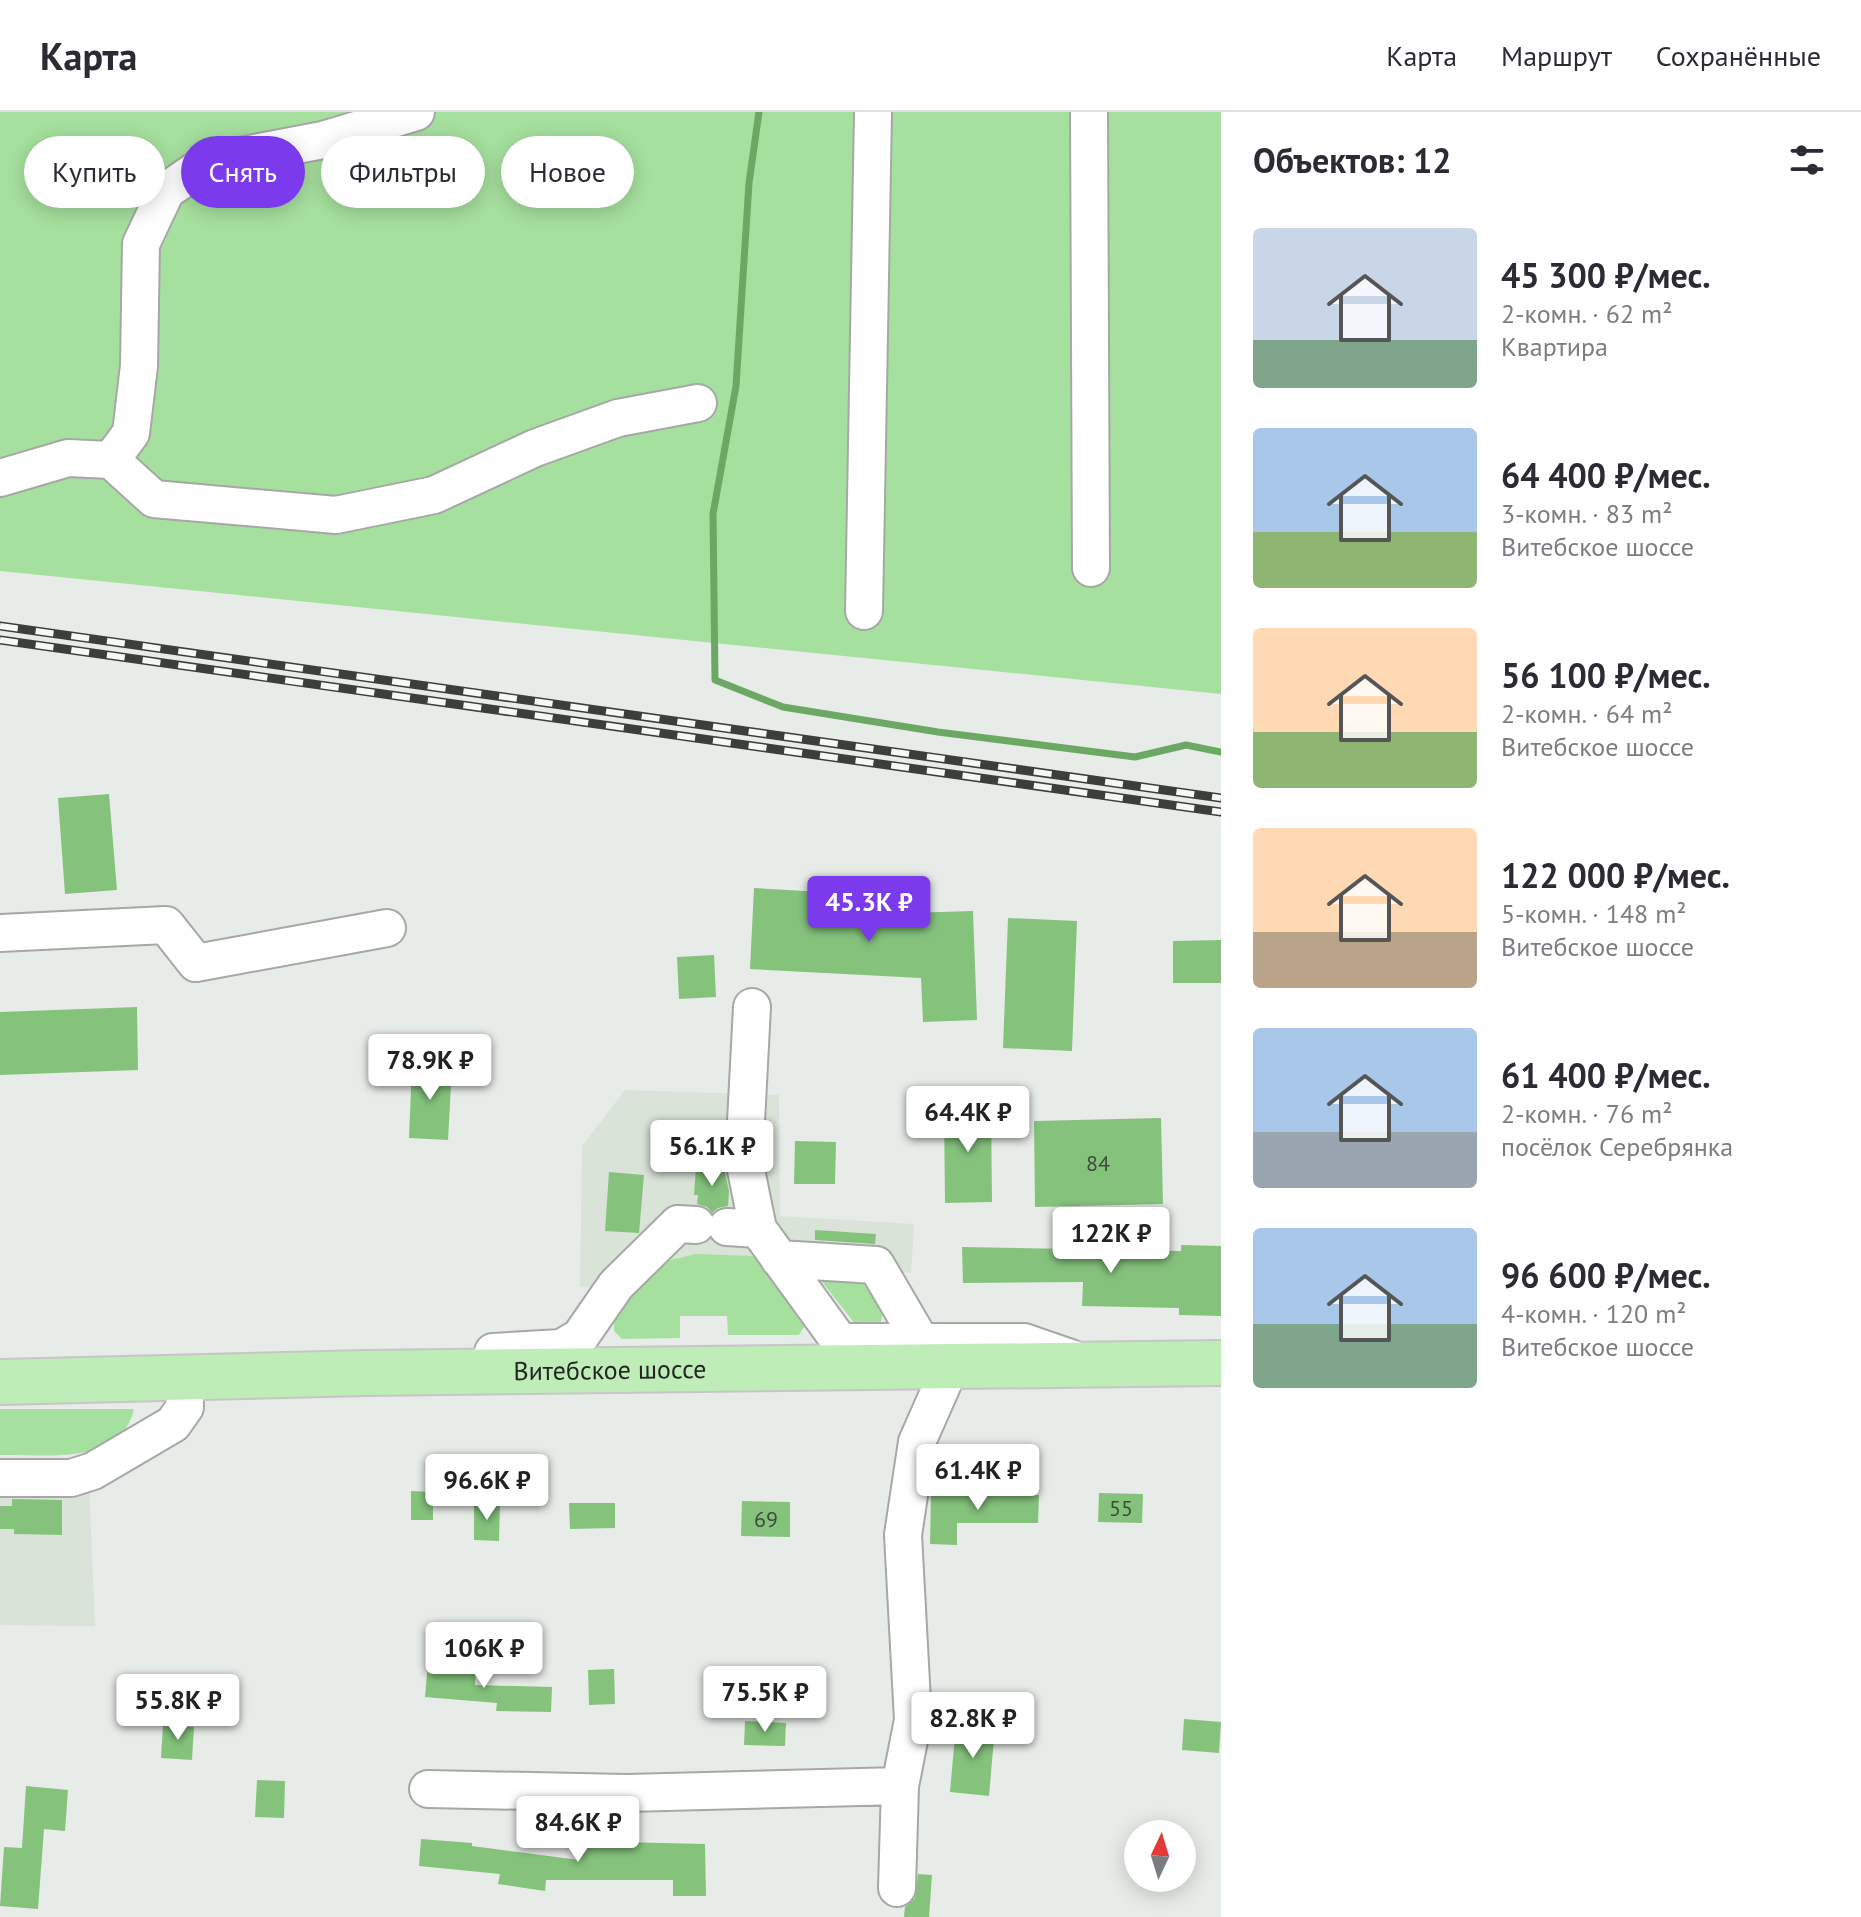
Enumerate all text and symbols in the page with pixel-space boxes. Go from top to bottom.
text: Карта [40,31,137,80]
text: Карта [1386,37,1457,74]
text: Маршрут [1501,37,1612,74]
text: Сохранённые [1656,37,1821,74]
chip: Купить [24,136,165,208]
chip: Снять [181,136,305,208]
chip: Фильтры [321,136,485,208]
chip: Новое [501,136,634,208]
text: Объектов: 12 [1253,138,1452,182]
icon: filters [1785,138,1829,182]
text: 45 300 ₽/мес. [1501,253,1711,297]
icon: home [1317,260,1413,356]
text: 2-комн. · 62 m² [1501,297,1672,330]
text: Квартира [1501,330,1608,363]
text: 64 400 ₽/мес. [1501,453,1711,497]
icon: home [1317,460,1413,556]
text: 3-комн. · 83 m² [1501,497,1672,530]
text: Витебское шоссе [1501,530,1694,563]
text: 56 100 ₽/мес. [1501,653,1711,697]
icon: home [1317,660,1413,756]
text: 2-комн. · 64 m² [1501,697,1672,730]
text: Витебское шоссе [1501,730,1694,763]
text: 122 000 ₽/мес. [1501,853,1730,897]
icon: home [1317,860,1413,956]
pin: 45.3K ₽ [795,876,943,944]
text: 45.3K ₽ [825,885,913,918]
text: 5-комн. · 148 m² [1501,897,1687,930]
text: Витебское шоссе [1501,930,1694,963]
pin: 78.9K ₽ [356,1034,504,1102]
text: 78.9K ₽ [386,1043,474,1076]
text: 61 400 ₽/мес. [1501,1053,1711,1097]
icon: home [1317,1060,1413,1156]
pin: 64.4K ₽ [894,1086,1042,1154]
text: 64.4K ₽ [924,1095,1012,1128]
text: 2-комн. · 76 m² [1501,1097,1672,1130]
pin: 56.1K ₽ [638,1120,786,1188]
text: 56.1K ₽ [668,1129,756,1162]
text: посёлок Серебрянка [1501,1130,1733,1163]
house number: 84 [1086,1149,1110,1177]
pin: 122K ₽ [1046,1207,1176,1275]
text: 122K ₽ [1071,1216,1151,1249]
text: 96 600 ₽/мес. [1501,1253,1711,1297]
icon: home [1317,1260,1413,1356]
text: 4-комн. · 120 m² [1501,1297,1687,1330]
text: Витебское шоссе [1501,1330,1694,1363]
street label: Витебское шоссе [513,1352,707,1387]
pin: 61.4K ₽ [904,1444,1052,1512]
text: 61.4K ₽ [934,1453,1022,1486]
pin: 96.6K ₽ [413,1454,561,1522]
text: 96.6K ₽ [443,1463,531,1496]
house number: 55 [1109,1494,1133,1522]
house number: 69 [754,1505,778,1533]
pin: 106K ₽ [419,1622,549,1690]
text: 106K ₽ [444,1631,524,1664]
pin: 75.5K ₽ [691,1666,839,1734]
pin: 55.8K ₽ [104,1674,252,1742]
text: 75.5K ₽ [721,1675,809,1708]
text: 55.8K ₽ [134,1683,222,1716]
pin: 82.8K ₽ [899,1692,1047,1760]
text: 82.8K ₽ [929,1701,1017,1734]
pin: 84.6K ₽ [504,1796,652,1864]
text: 84.6K ₽ [534,1805,622,1838]
north arrow [1124,1820,1196,1892]
map controls [1124,1820,1196,1892]

